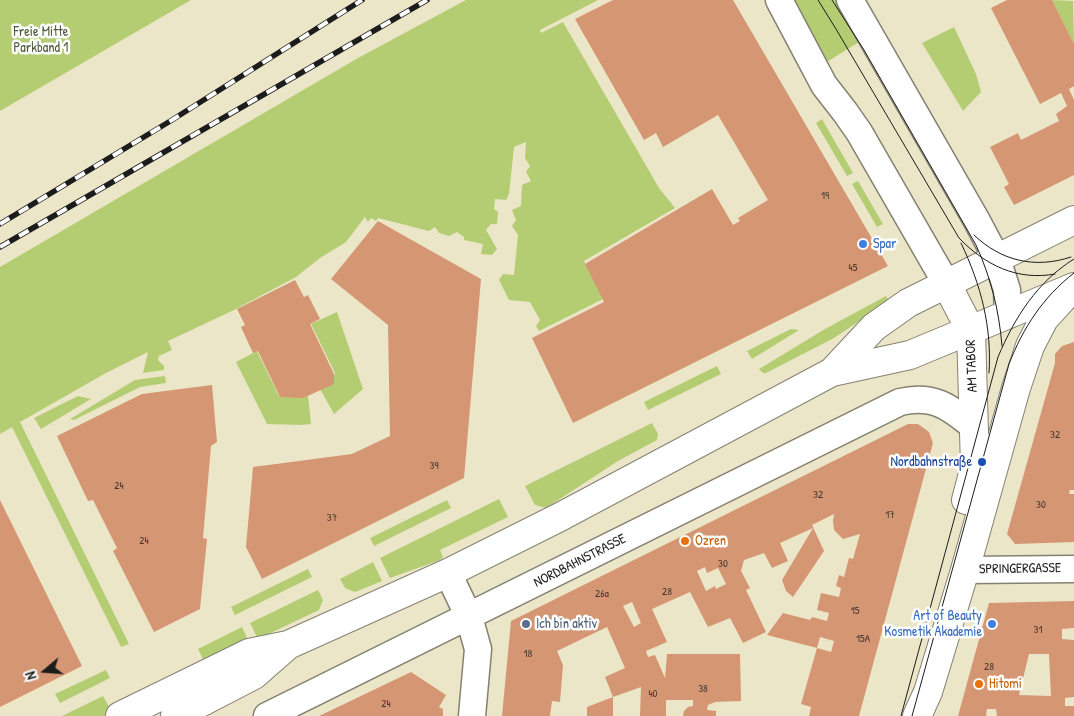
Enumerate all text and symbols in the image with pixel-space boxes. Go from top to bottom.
park label: Freie Mitte Parkband 1 [14,24,68,56]
house number: 19 [821,189,829,203]
place label: Spar [873,236,896,252]
marker: Spar [857,238,869,250]
house number: 45 [849,261,857,275]
street label: AM TABOR [963,339,981,393]
house number: 32 [1050,428,1060,442]
place label: Nordbahnstraße [891,454,972,470]
marker: Nordbahnstraße [976,456,988,468]
house number: 39 [430,459,438,473]
house number: 24 [114,479,124,493]
house number: 32 [813,488,823,502]
house number: 30 [1036,498,1046,512]
house number: 17 [885,508,895,522]
house number: 37 [327,511,337,525]
street label: NORDBAHNSTRASSE [531,531,629,591]
place label: Ozren [695,533,726,549]
house number: 24 [139,534,149,548]
marker: Ozren [679,535,691,547]
house number: 30 [718,557,728,571]
street label: SPRINGERGASSE [979,560,1061,578]
house number: 28 [662,585,672,599]
house number: 26a [595,587,609,601]
house number: 15 [851,604,859,618]
place label: Art of Beauty Kosmetik Akademie [884,608,982,640]
place label: Ich bin aktiv [536,616,597,632]
marker: Ich bin aktiv [520,618,532,630]
marker: Art of Beauty Kosmetik Akademie [986,618,998,630]
house number: 31 [1034,623,1042,637]
house number: 15A [856,632,870,646]
north arrow [20,646,70,696]
house number: 18 [524,647,532,661]
house number: 28 [984,660,994,674]
text: N [20,669,40,682]
place label: Hitomi [989,676,1022,692]
marker: Hitomi [973,678,985,690]
house number: 38 [698,682,708,696]
house number: 40 [648,687,658,701]
house number: 24 [381,697,391,711]

